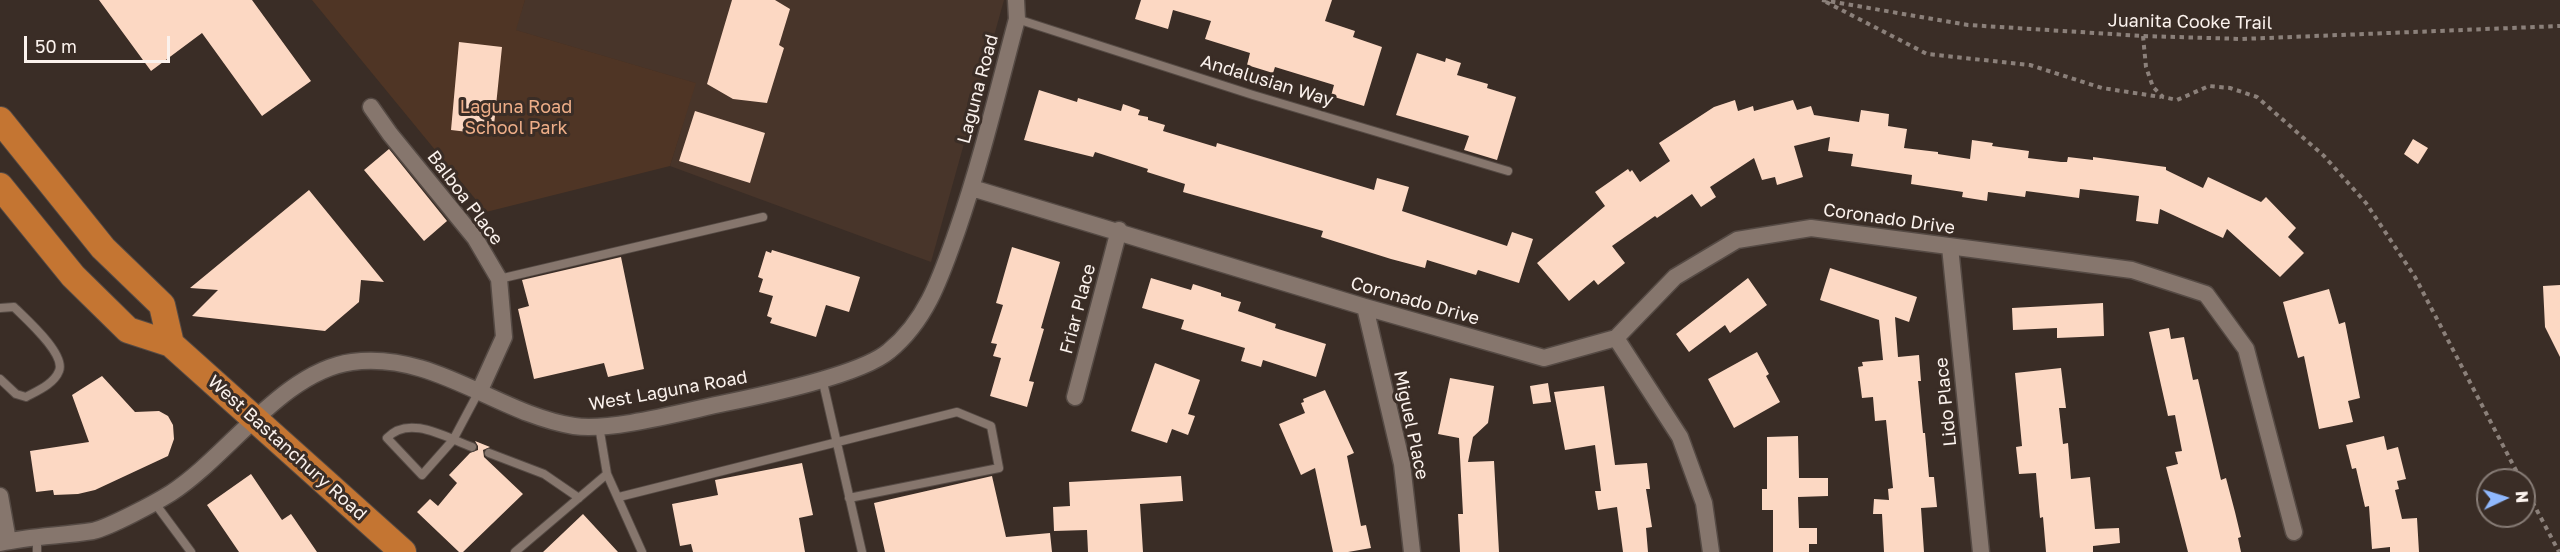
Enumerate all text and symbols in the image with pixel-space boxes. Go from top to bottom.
street label: Juanita Cooke Trail [2108,10,2272,34]
scale bar [27,24,172,62]
street label: Laguna Road [953,32,1003,146]
text: 50 m [35,35,77,57]
street label: Andalusian Way [1198,51,1336,111]
park label: Laguna Road School Park [460,96,572,138]
street label: Balboa Place [423,147,507,249]
street label: Coronado Drive [1822,199,1956,239]
street label: Friar Place [1056,262,1100,356]
street label: Coronado Drive [1348,272,1482,330]
street label: Lido Place [1931,356,1961,448]
street label: West Laguna Road [587,366,749,416]
street label: Miguel Place [1389,368,1433,482]
street label: West Bastanchury Road [203,371,371,525]
north arrow [2476,468,2536,528]
text: N [2512,490,2532,504]

